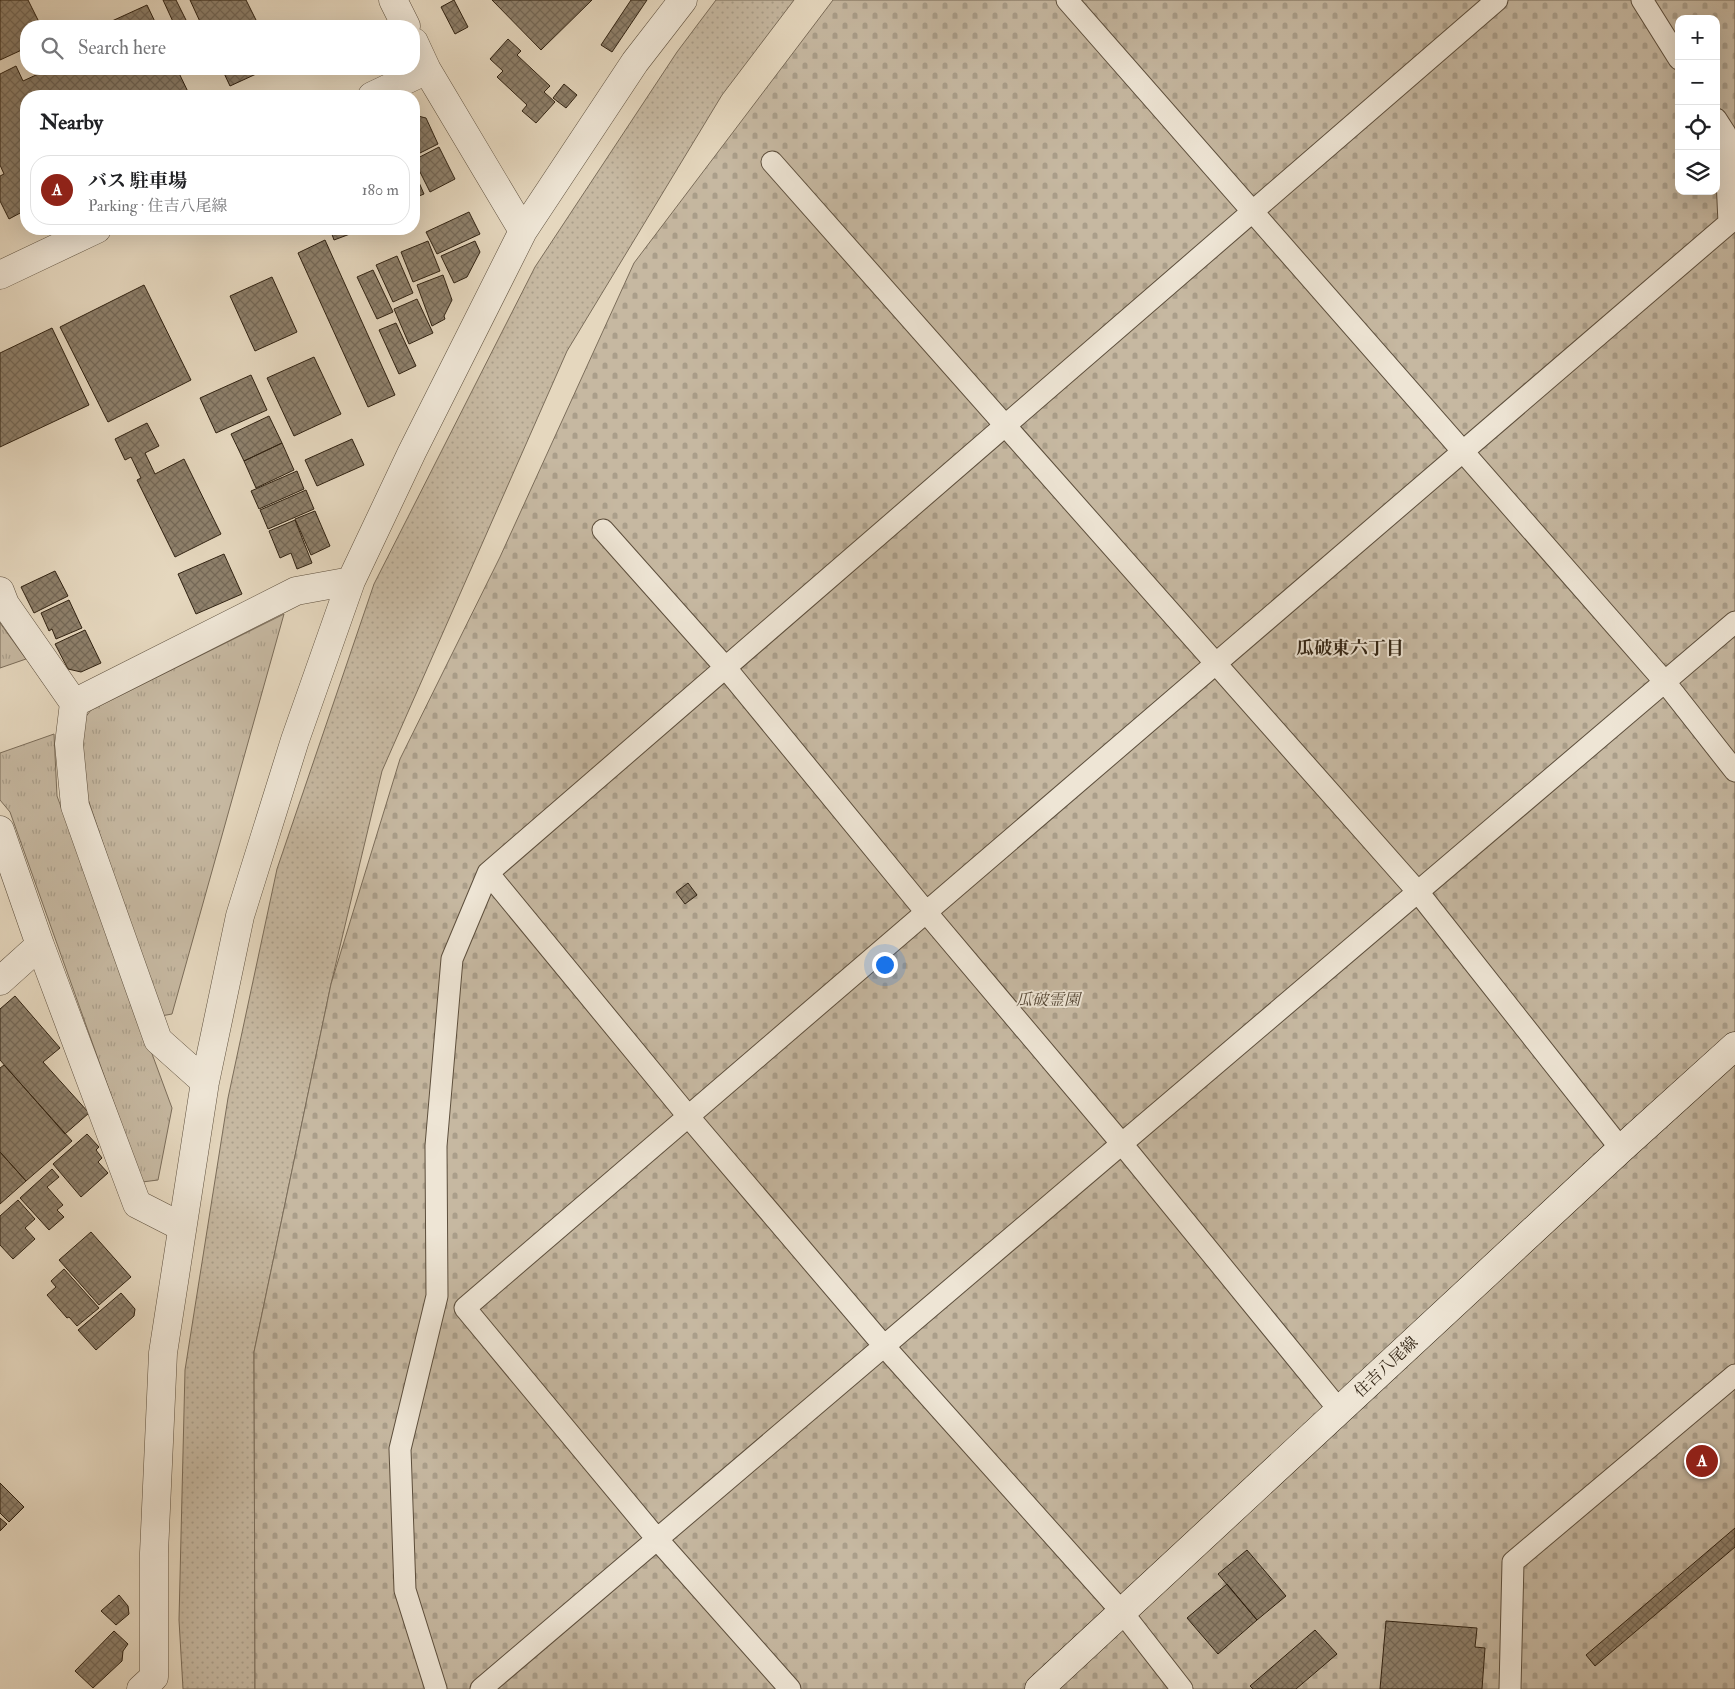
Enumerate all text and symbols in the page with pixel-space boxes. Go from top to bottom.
map controls [1675,15,1720,195]
button: + [1675,15,1720,60]
search box [20,20,420,75]
icon: search [38,34,66,62]
text: Search here [78,36,166,60]
button: − [1675,60,1720,105]
button: locate [1675,105,1720,150]
text: Nearby [40,109,103,136]
button: layers [1675,150,1720,195]
text: バス 駐車場 [88,169,187,193]
text: A [52,180,62,200]
text: 180 m [362,180,399,200]
text: Parking · 住吉八尾線 [88,196,227,216]
district label: 瓜破東六丁目 [1296,637,1404,660]
your location [872,952,898,978]
park label: 瓜破霊園 [1016,990,1083,1010]
street label: 住吉八尾線 [1350,1332,1422,1402]
pin: A [1686,1442,1718,1480]

